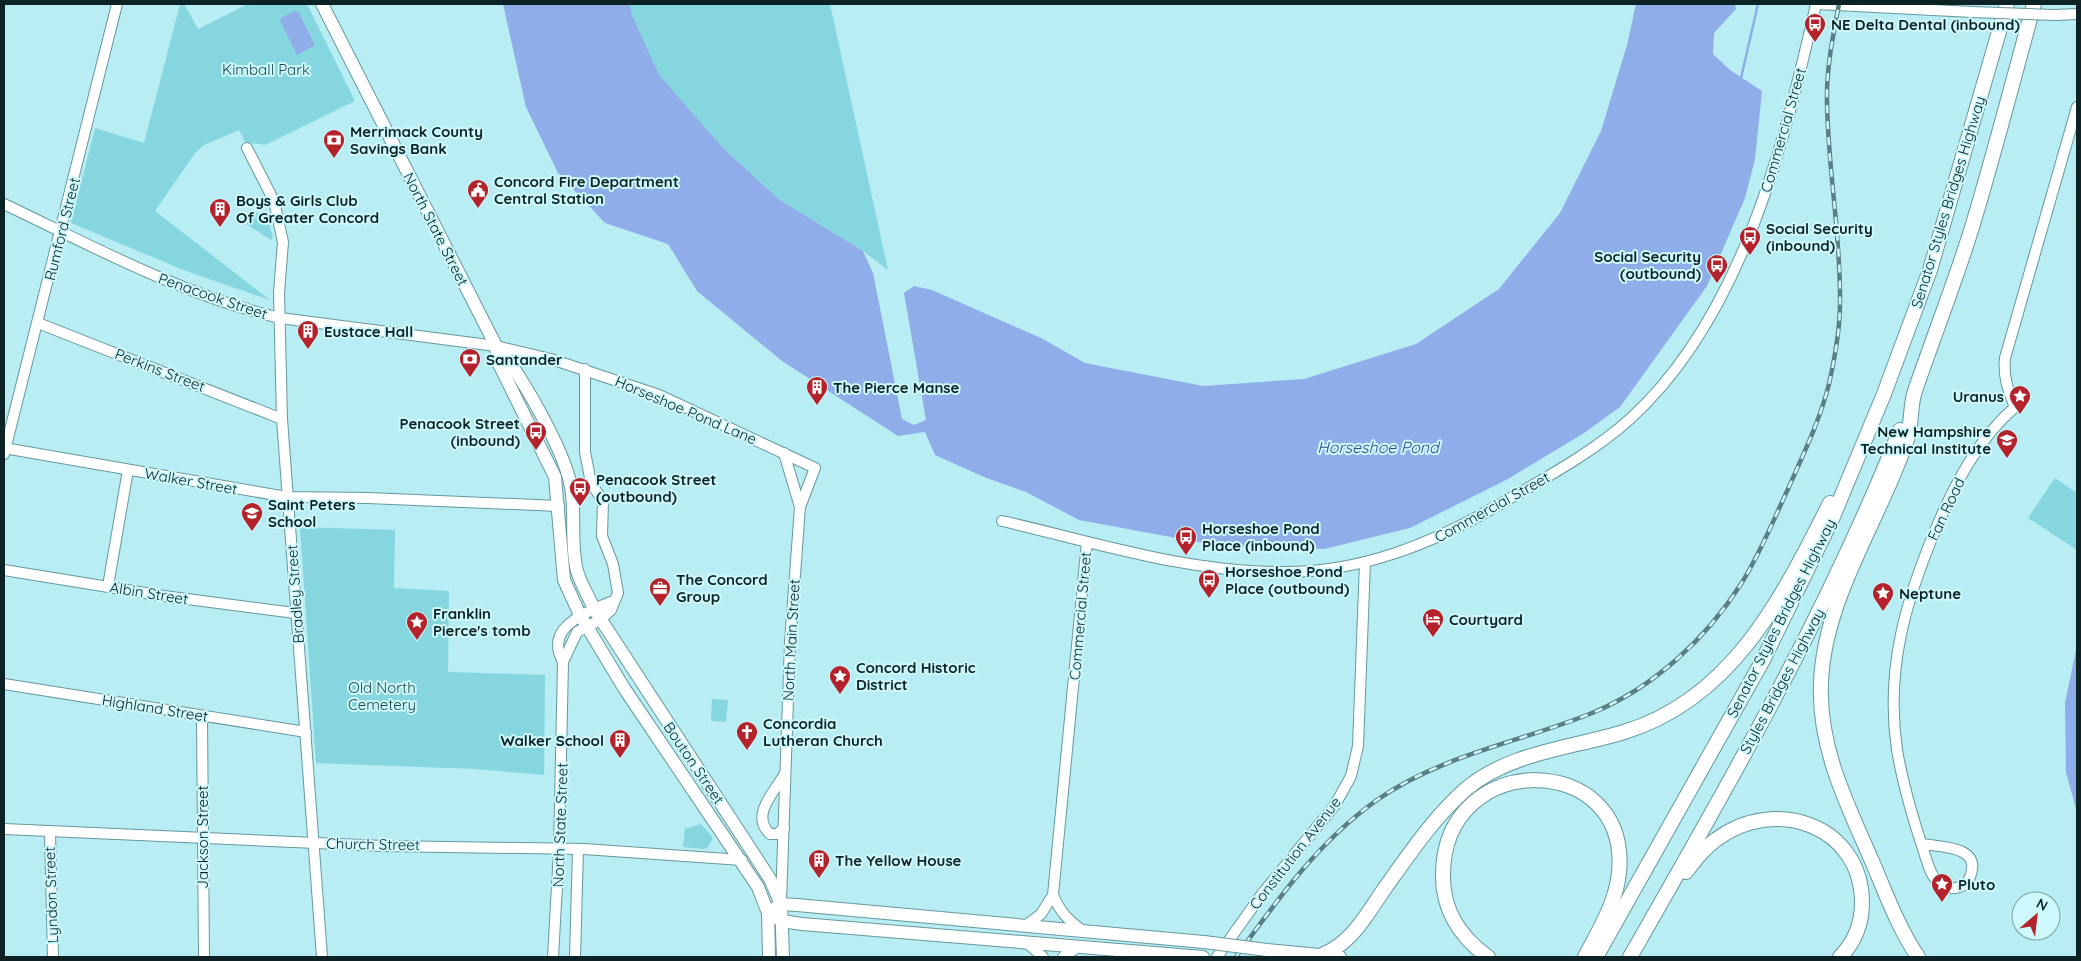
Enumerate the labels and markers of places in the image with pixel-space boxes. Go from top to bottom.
bus stop icon: NE Delta Dental (inbound) [1803,12,1827,43]
place label: NE Delta Dental (inbound) [1831,15,2020,34]
place label: Merrimack County Savings Bank [350,122,483,158]
bank icon: Merrimack County Savings Bank [322,128,346,159]
place label: Concord Fire Department Central Station [494,172,679,208]
public building icon: Concord Fire Department Central Station [466,178,490,209]
place label: Boys & Girls Club Of Greater Concord [236,191,379,227]
building icon: Boys & Girls Club Of Greater Concord [208,197,232,228]
place label: Social Security (inbound) [1766,219,1873,255]
bus stop icon: Social Security (inbound) [1738,225,1762,256]
place label: Social Security (outbound) [1594,247,1701,283]
bus stop icon: Social Security (outbound) [1705,253,1729,284]
building icon: Eustace Hall [296,319,320,350]
place label: Eustace Hall [324,322,413,341]
bank icon: Santander [458,347,482,378]
place label: Santander [486,350,563,369]
building icon: The Pierce Manse [805,375,829,406]
place label: The Pierce Manse [833,378,960,397]
place icon: Uranus [2008,384,2032,415]
place label: Uranus [1953,387,2004,406]
place label: Penacook Street (inbound) [400,414,520,450]
bus stop icon: Penacook Street (inbound) [524,420,548,451]
place label: New Hampshire Technical Institute [1860,422,1991,458]
school or university icon: New Hampshire Technical Institute [1995,428,2019,459]
place label: Penacook Street (outbound) [596,470,716,506]
bus stop icon: Penacook Street (outbound) [568,476,592,507]
place label: Saint Peters School [268,495,356,531]
school or university icon: Saint Peters School [240,501,264,532]
place label: Horseshoe Pond Place (inbound) [1202,519,1320,555]
bus stop icon: Horseshoe Pond Place (inbound) [1174,525,1198,556]
place label: Horseshoe Pond Place (outbound) [1225,562,1349,598]
bus stop icon: Horseshoe Pond Place (outbound) [1197,568,1221,599]
place label: The Concord Group [676,570,768,606]
office icon: The Concord Group [648,576,672,607]
place icon: Neptune [1871,581,1895,612]
place label: Neptune [1899,584,1961,603]
place label: Franklin Pierce's tomb [433,604,531,640]
hotel icon: Courtyard [1421,607,1445,638]
place icon: Franklin Pierce's tomb [405,610,429,641]
place label: Courtyard [1449,610,1523,629]
place label: Concord Historic District [856,658,976,694]
place icon: Concord Historic District [828,664,852,695]
place label: Concordia Lutheran Church [763,714,883,750]
church icon: Concordia Lutheran Church [735,720,759,751]
building icon: Walker School [608,728,632,759]
place label: Walker School [500,731,604,750]
building icon: The Yellow House [807,848,831,879]
place label: The Yellow House [835,851,962,870]
place icon: Pluto [1930,872,1954,903]
place label: Pluto [1958,875,1995,894]

